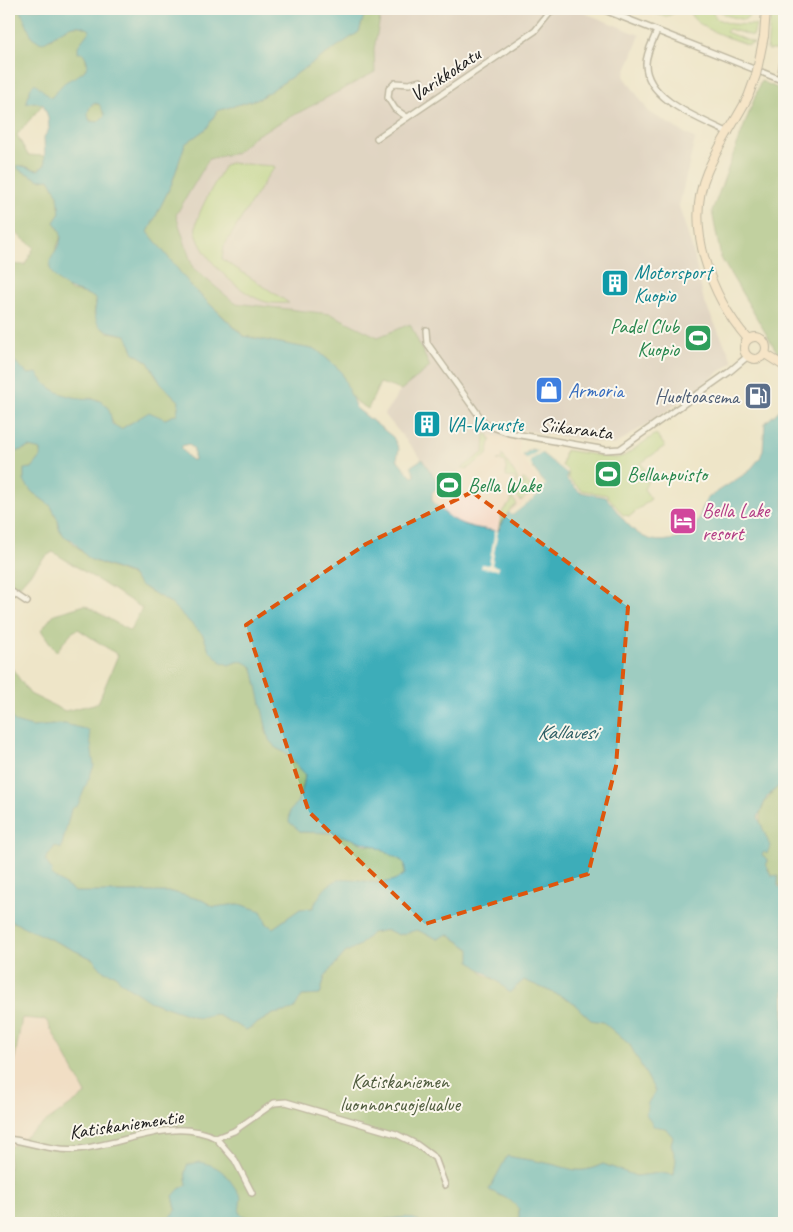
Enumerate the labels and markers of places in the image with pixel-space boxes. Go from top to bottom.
place label: Motorsport Kuopio [634,260,715,308]
building icon: Motorsport Kuopio [600,268,630,298]
place label: Padel Club Kuopio [610,314,680,362]
sports icon: Padel Club Kuopio [683,323,713,353]
shop icon: Armoria [534,375,564,405]
place label: Armoria [568,378,625,403]
fuel station icon: Huoltoasema [743,381,773,411]
place label: Huoltoasema [655,384,741,409]
building icon: VA-Varuste [412,409,442,439]
place label: VA-Varuste [446,412,525,437]
sports icon: Bellanpuisto [593,459,623,489]
place label: Bellanpuisto [627,462,709,487]
sports icon: Bella Wake [434,470,464,500]
place label: Bella Wake [468,473,543,498]
place label: Bella Lake resort [702,498,771,546]
hotel icon: Bella Lake resort [668,506,698,536]

